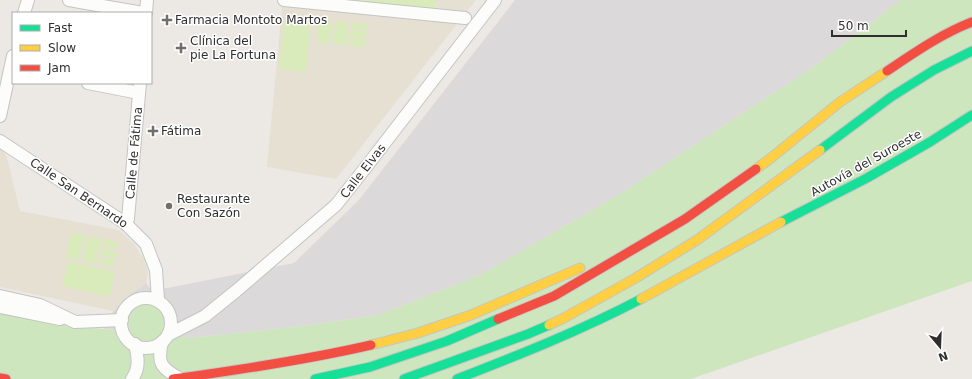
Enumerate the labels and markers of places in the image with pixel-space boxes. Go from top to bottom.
place label: Farmacia Montoto Martos [175,13,327,27]
marker: Farmacia Montoto Martos [162,15,172,25]
place label: Clínica del pie La Fortuna [190,34,276,62]
marker: Clínica del pie La Fortuna [175,42,187,54]
place label: Fátima [161,124,201,138]
marker: Fátima [148,126,158,136]
place label: Restaurante Con Sazón [177,192,250,220]
marker: Restaurante Con Sazón [164,201,174,211]

